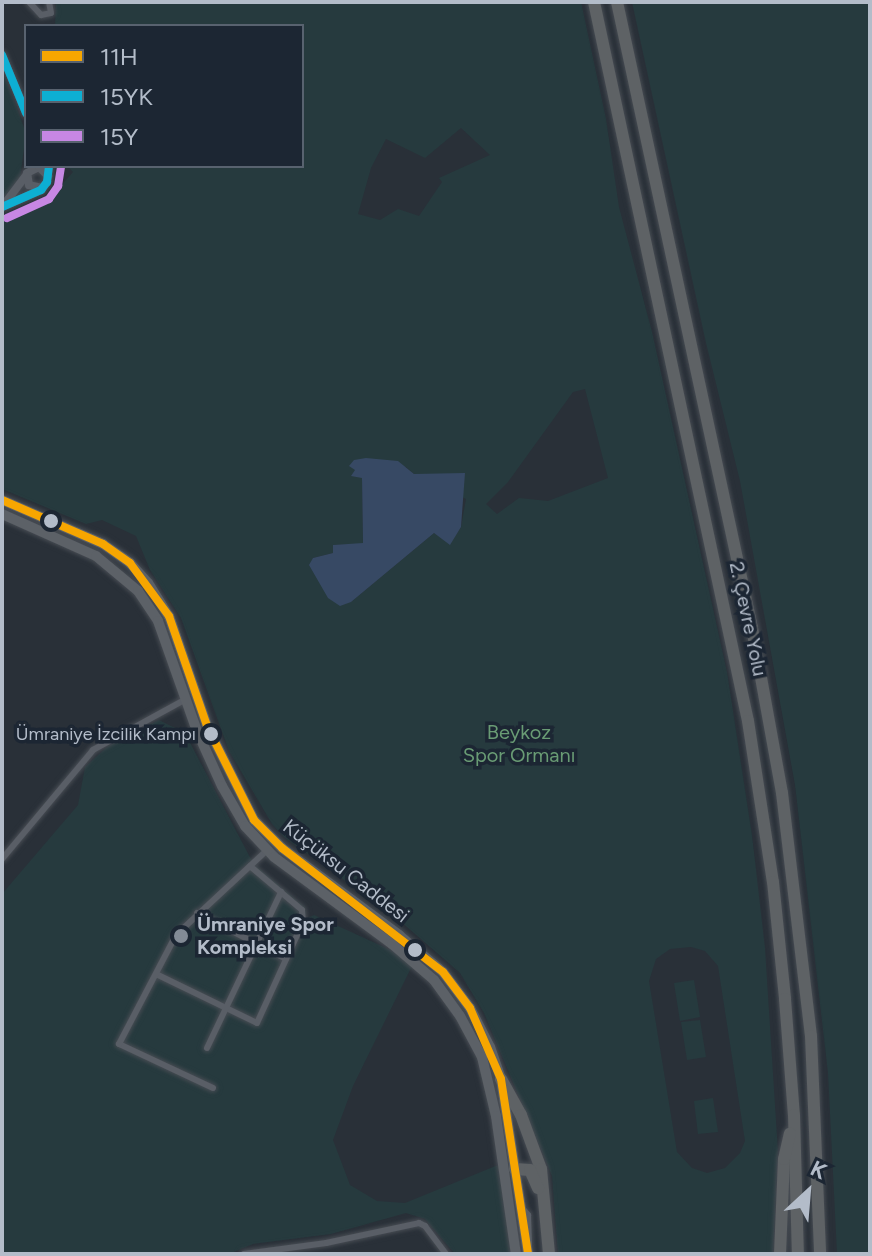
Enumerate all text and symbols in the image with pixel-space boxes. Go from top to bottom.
legend [24,24,304,168]
text: 11H [100,42,138,71]
text: 15YK [100,82,153,111]
text: 15Y [100,122,138,151]
unlabelled marker [43,513,59,529]
street label: 2. Çevre Yolu [724,560,772,678]
park label: Beykoz Spor Ormanı [463,721,575,768]
place label: Ümraniye İzcilik Kampı [16,723,196,745]
marker: Ümraniye İzcilik Kampı [203,726,219,742]
street label: Küçüksu Caddesi [278,814,414,928]
place label: Ümraniye Spor Kompleksi [197,912,334,959]
marker: Ümraniye Spor Kompleksi [172,927,190,945]
unlabelled marker [407,942,423,958]
north arrow [768,1152,848,1232]
text: K [806,1155,831,1185]

